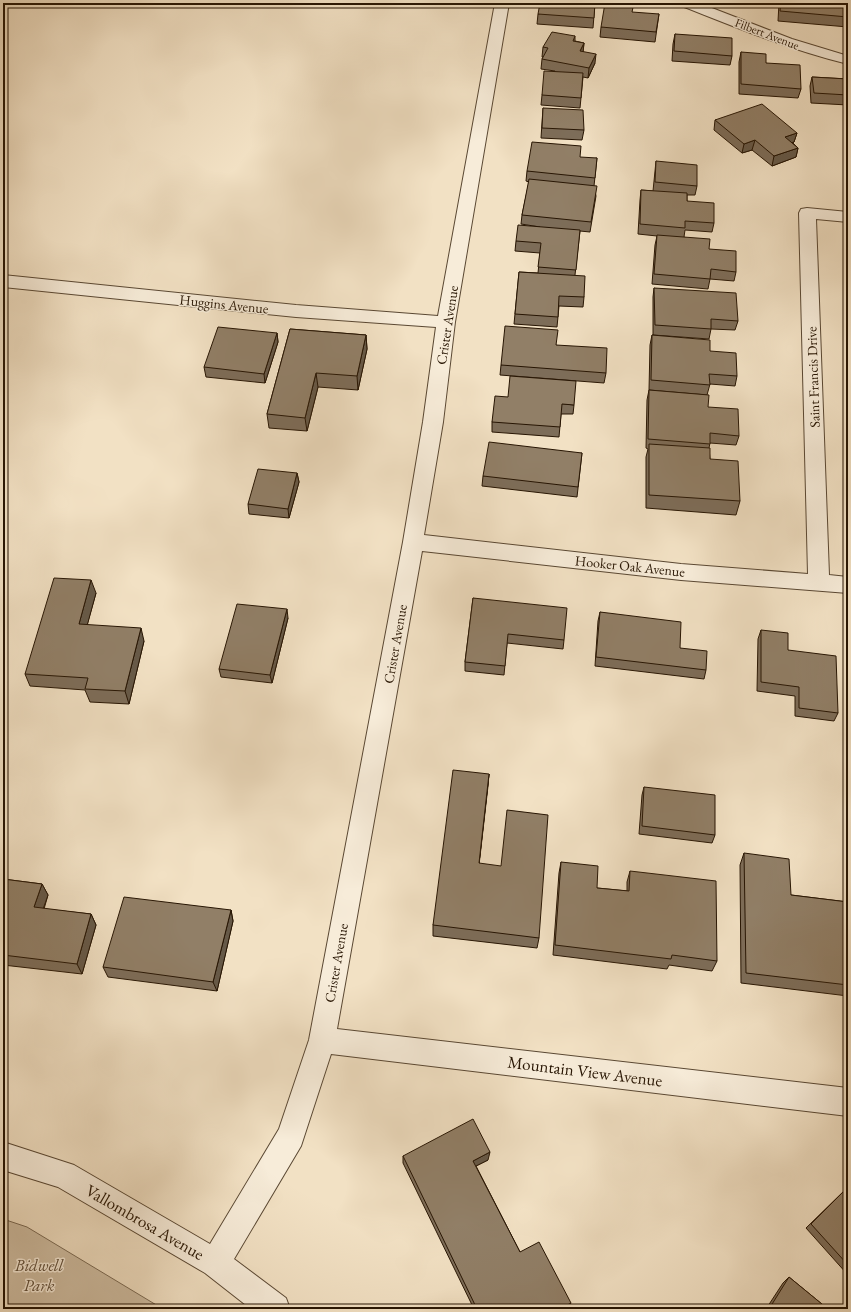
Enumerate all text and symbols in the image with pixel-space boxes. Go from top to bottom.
street label: Filbert Avenue [733,14,802,54]
street label: Crister Avenue [432,284,462,366]
street label: Huggins Avenue [179,290,270,318]
street label: Saint Francis Drive [802,326,824,428]
street label: Hooker Oak Avenue [574,551,686,581]
street label: Crister Avenue [379,602,411,685]
street label: Crister Avenue [320,921,352,1004]
street label: Mountain View Avenue [506,1051,664,1091]
street label: Vallombrosa Avenue [82,1179,209,1265]
park label: Bidwell Park [14,1254,64,1296]

